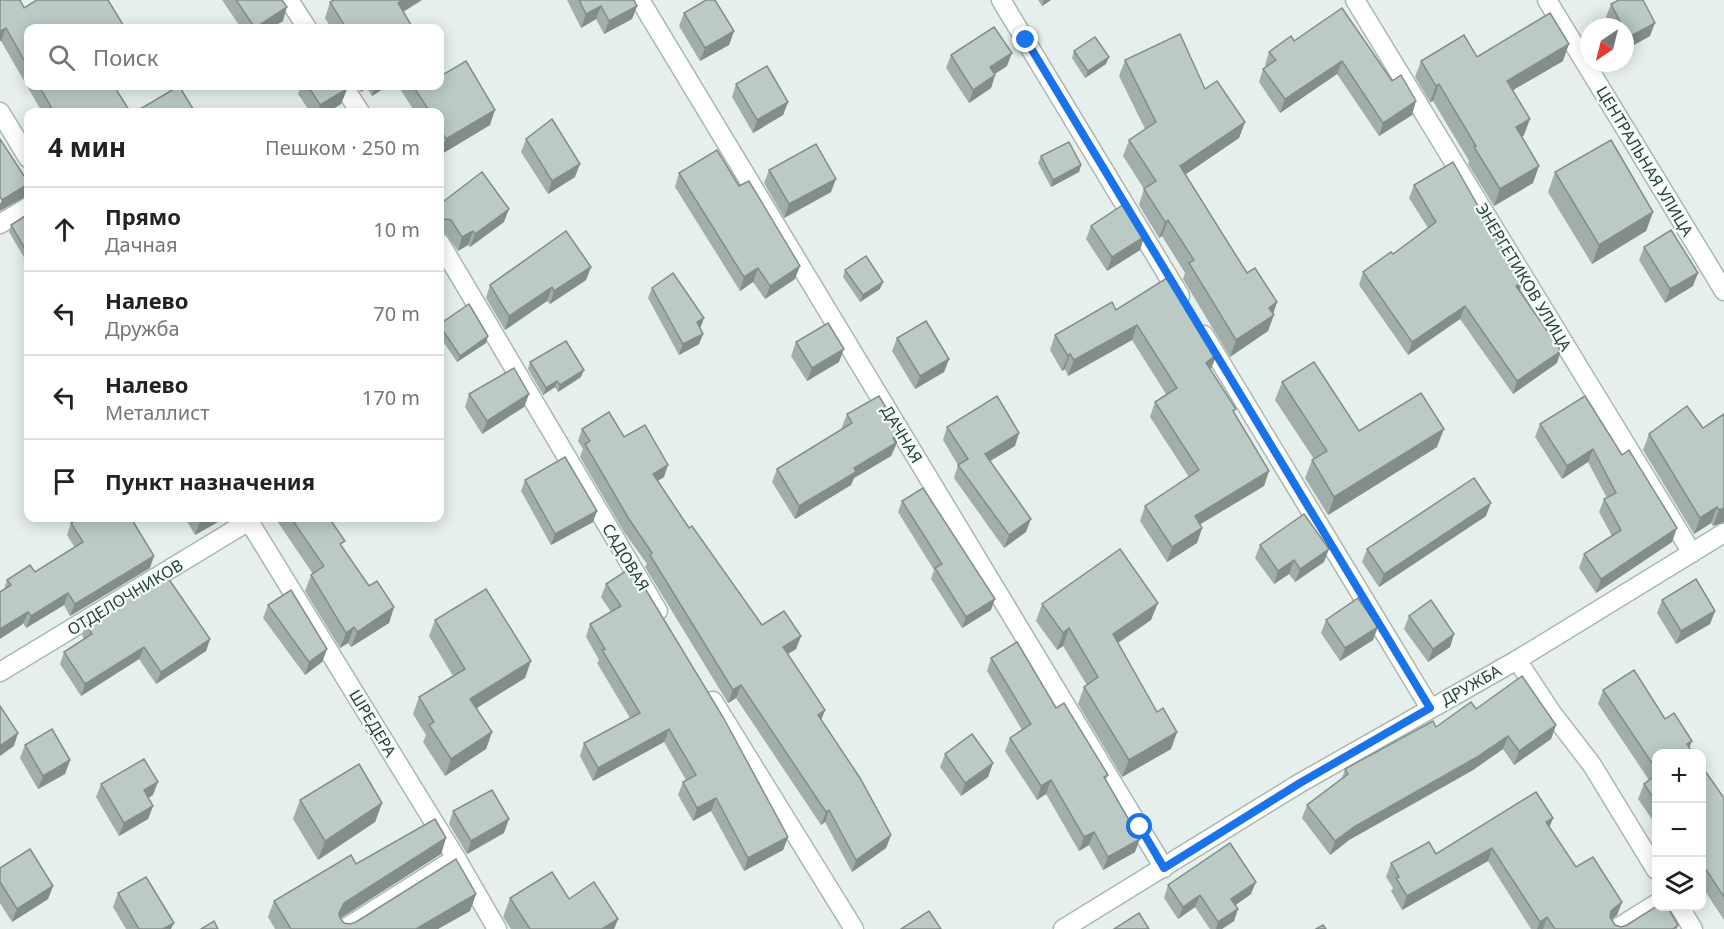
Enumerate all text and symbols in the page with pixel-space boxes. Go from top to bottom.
north arrow [1580,18,1634,72]
search box [24,24,444,90]
route end [1012,26,1038,52]
icon: search [45,41,78,74]
text: Поиск [93,42,158,72]
street label: ЦЕНТРАЛЬНАЯ УЛИЦА [1591,82,1699,241]
text: 4 мин [48,129,126,165]
text: Пешком · 250 m [265,134,420,161]
street label: ЭНЕРГЕТИКОВ УЛИЦА [1471,199,1577,356]
text: Прямо [105,201,181,231]
icon: ahead [48,213,81,246]
text: 10 m [373,216,420,243]
text: Дачная [105,231,177,258]
text: Налево [105,285,188,315]
icon: left [48,297,81,330]
text: 70 m [373,300,420,327]
text: Дружба [105,315,180,342]
text: Налево [105,369,188,399]
icon: left [48,381,81,414]
text: 170 m [362,384,420,411]
text: Металлист [105,399,209,426]
street label: ДАЧНАЯ [876,401,928,467]
icon: arrive [48,465,81,498]
text: Пункт назначения [105,466,315,496]
street label: САДОВАЯ [597,519,655,595]
street label: ОТДЕЛОЧНИКОВ [63,554,187,640]
street label: ДРУЖБА [1437,659,1506,710]
street label: ШРЕДЕРА [344,685,402,761]
map controls [1652,749,1706,911]
button: + [1652,749,1706,803]
button: − [1652,803,1706,857]
route start [1126,813,1152,839]
button: layers [1652,857,1706,911]

